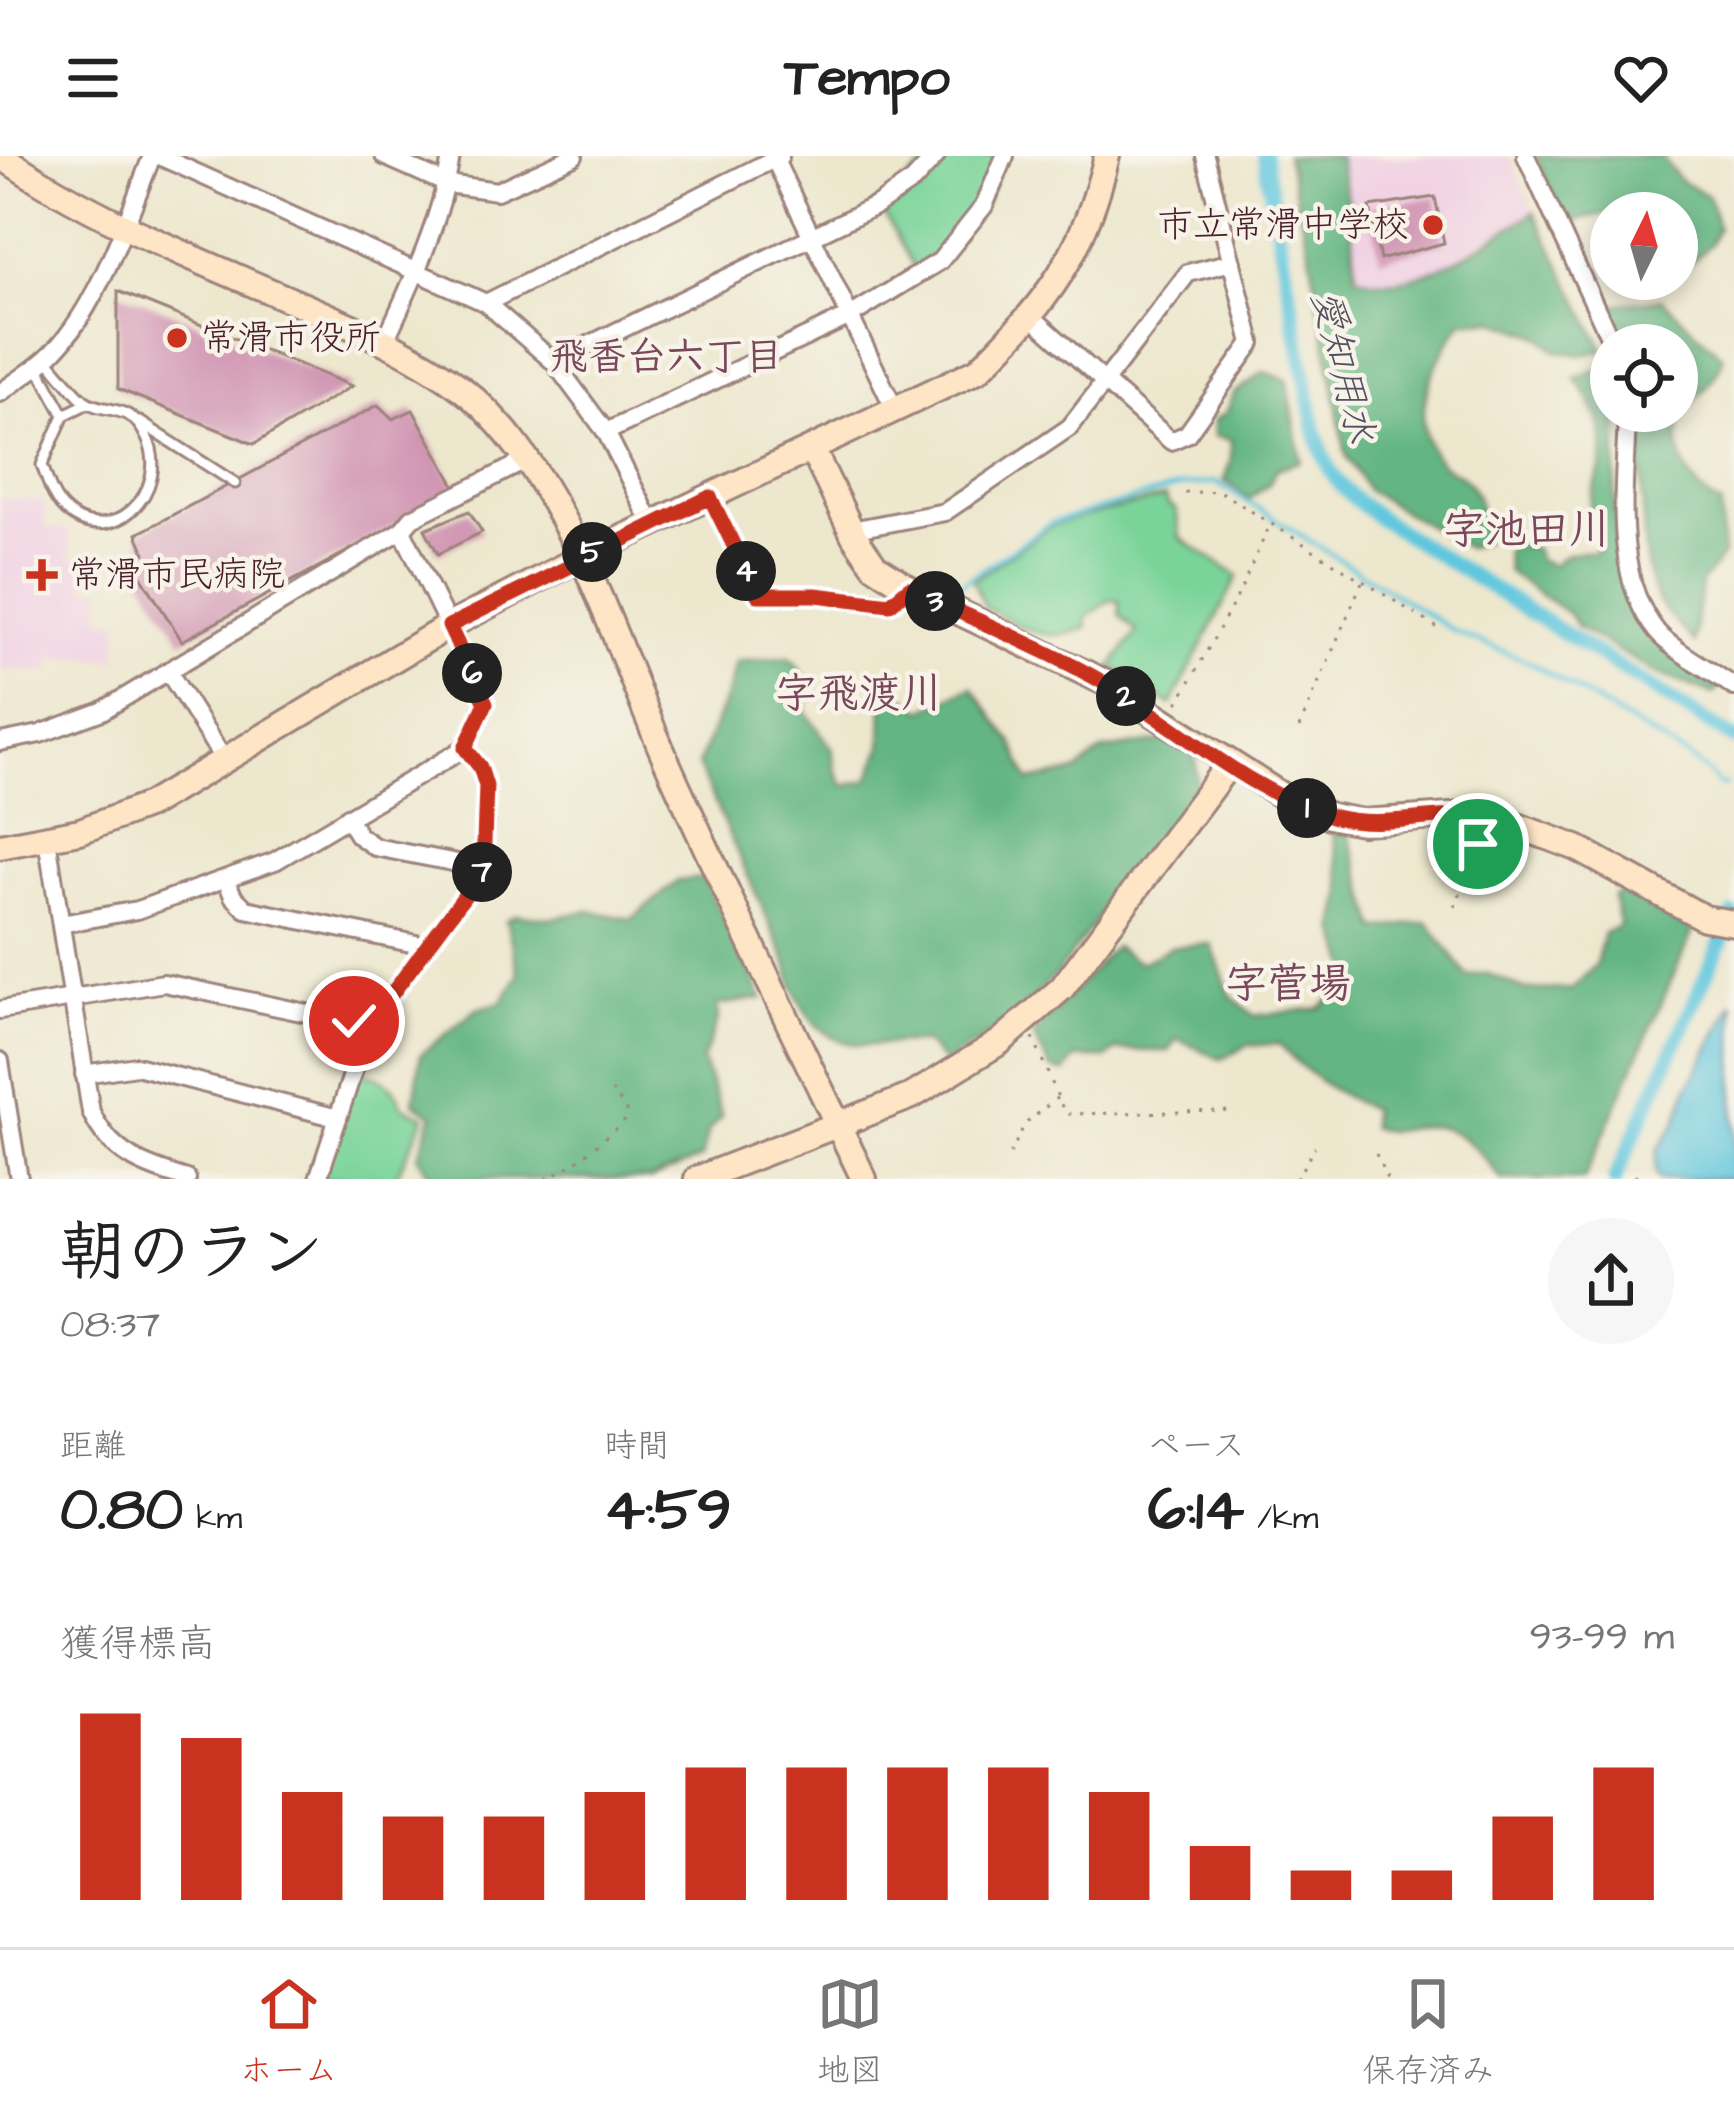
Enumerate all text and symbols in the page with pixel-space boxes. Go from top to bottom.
text: Tempo [784,41,950,116]
icon: menu [60,45,126,111]
icon: heart [1608,45,1674,111]
north arrow [1590,192,1698,300]
map controls [1590,192,1698,432]
place label: 市立常滑中学校 [1157,200,1409,251]
marker: 市立常滑中学校 [1420,212,1446,238]
water label: 愛知用水 [1297,285,1387,449]
place label: 常滑市役所 [201,313,381,364]
button: locate [1590,324,1698,432]
marker: 常滑市役所 [164,325,190,351]
district label: 飛香台六丁目 [549,331,783,385]
district label: 字池田川 [1443,502,1611,560]
pin: 5 [562,522,622,582]
text: 5 [580,529,604,575]
pin: 4 [716,541,776,601]
text: 4 [735,548,757,594]
place label: 常滑市民病院 [69,550,285,601]
marker: 常滑市民病院 [26,559,58,591]
pin: 3 [905,571,965,631]
text: 3 [927,578,943,624]
pin: 6 [442,643,502,703]
text: 6 [462,650,482,696]
district label: 字飛渡川 [775,666,943,724]
pin: 2 [1096,666,1156,726]
text: 2 [1117,673,1135,719]
pin: 1 [1277,778,1337,838]
text: 1 [1305,785,1309,831]
pin [1427,793,1529,895]
icon: arrive [1445,811,1511,877]
pin: 7 [452,842,512,902]
text: 7 [472,849,492,895]
district label: 字菅場 [1225,956,1351,1014]
pin [303,970,405,1072]
icon: check [321,988,387,1054]
text: 朝のラン [60,1208,324,1300]
button: share [1548,1218,1674,1344]
text: 08:37 [60,1299,160,1353]
text: 距離 [60,1423,126,1469]
text: 時間 [604,1423,670,1469]
text: ペース [1148,1423,1245,1469]
text: 0.80 [60,1469,183,1552]
text: 4:59 [604,1469,732,1552]
text: 6:14 [1148,1469,1244,1552]
text: km [183,1495,242,1541]
text: /km [1244,1495,1318,1541]
text: 93–99 m [1529,1611,1674,1665]
text: 獲得標高 [60,1618,216,1672]
tab: ホーム [240,1971,337,2094]
tab: 地図 [817,1971,883,2094]
tab: 保存済み [1362,1971,1494,2094]

